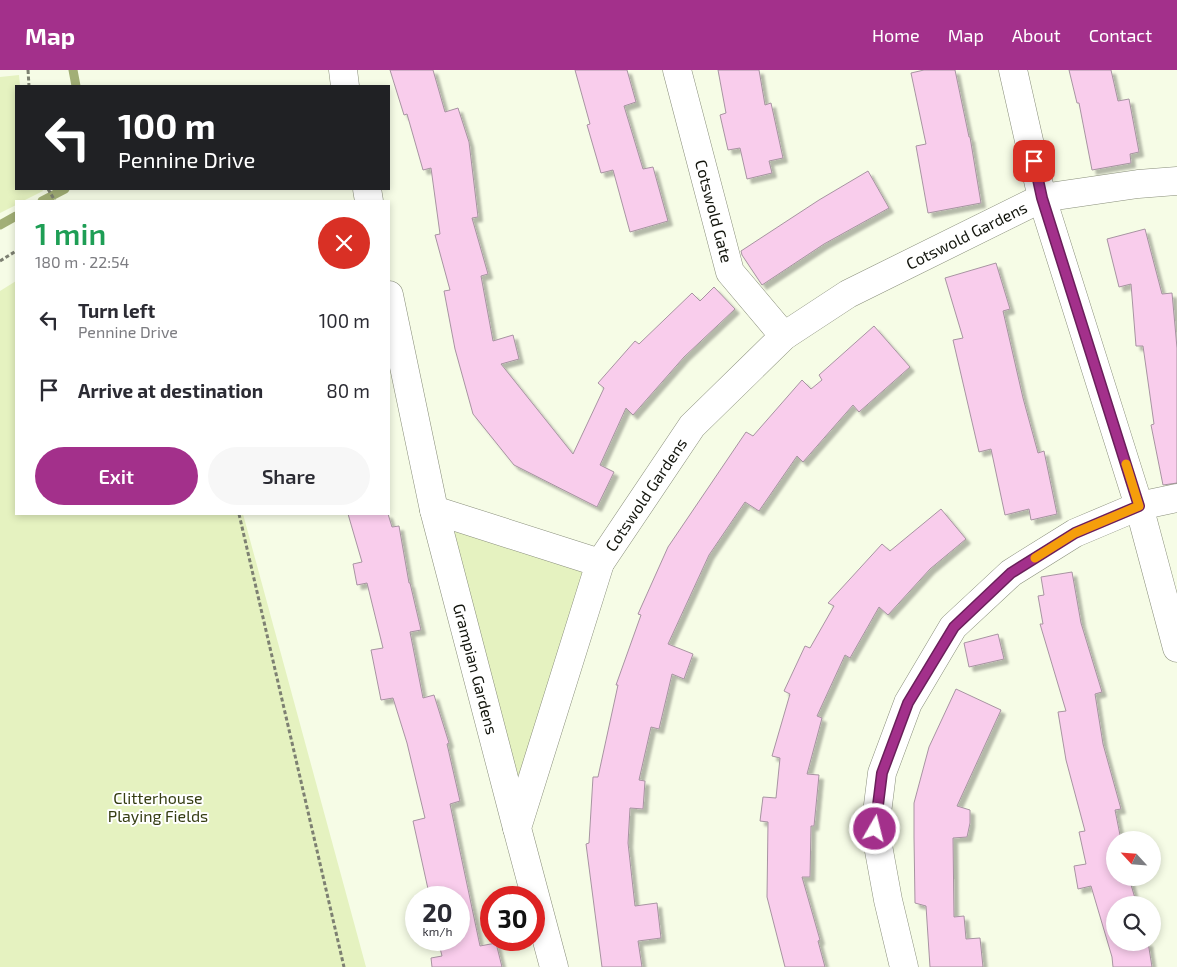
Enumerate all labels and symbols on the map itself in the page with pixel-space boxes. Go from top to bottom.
pin [1013,140,1055,182]
street label: Cotswold Gate [692,158,737,265]
street label: Cotswold Gardens [903,197,1030,273]
street label: Cotswold Gardens [601,434,690,555]
street label: Grampian Gardens [450,601,502,736]
park label: Clitterhouse Playing Fields [108,788,208,825]
position arrow [848,802,900,854]
north arrow [1106,831,1161,886]
speed limit sign: 30 [480,886,545,951]

